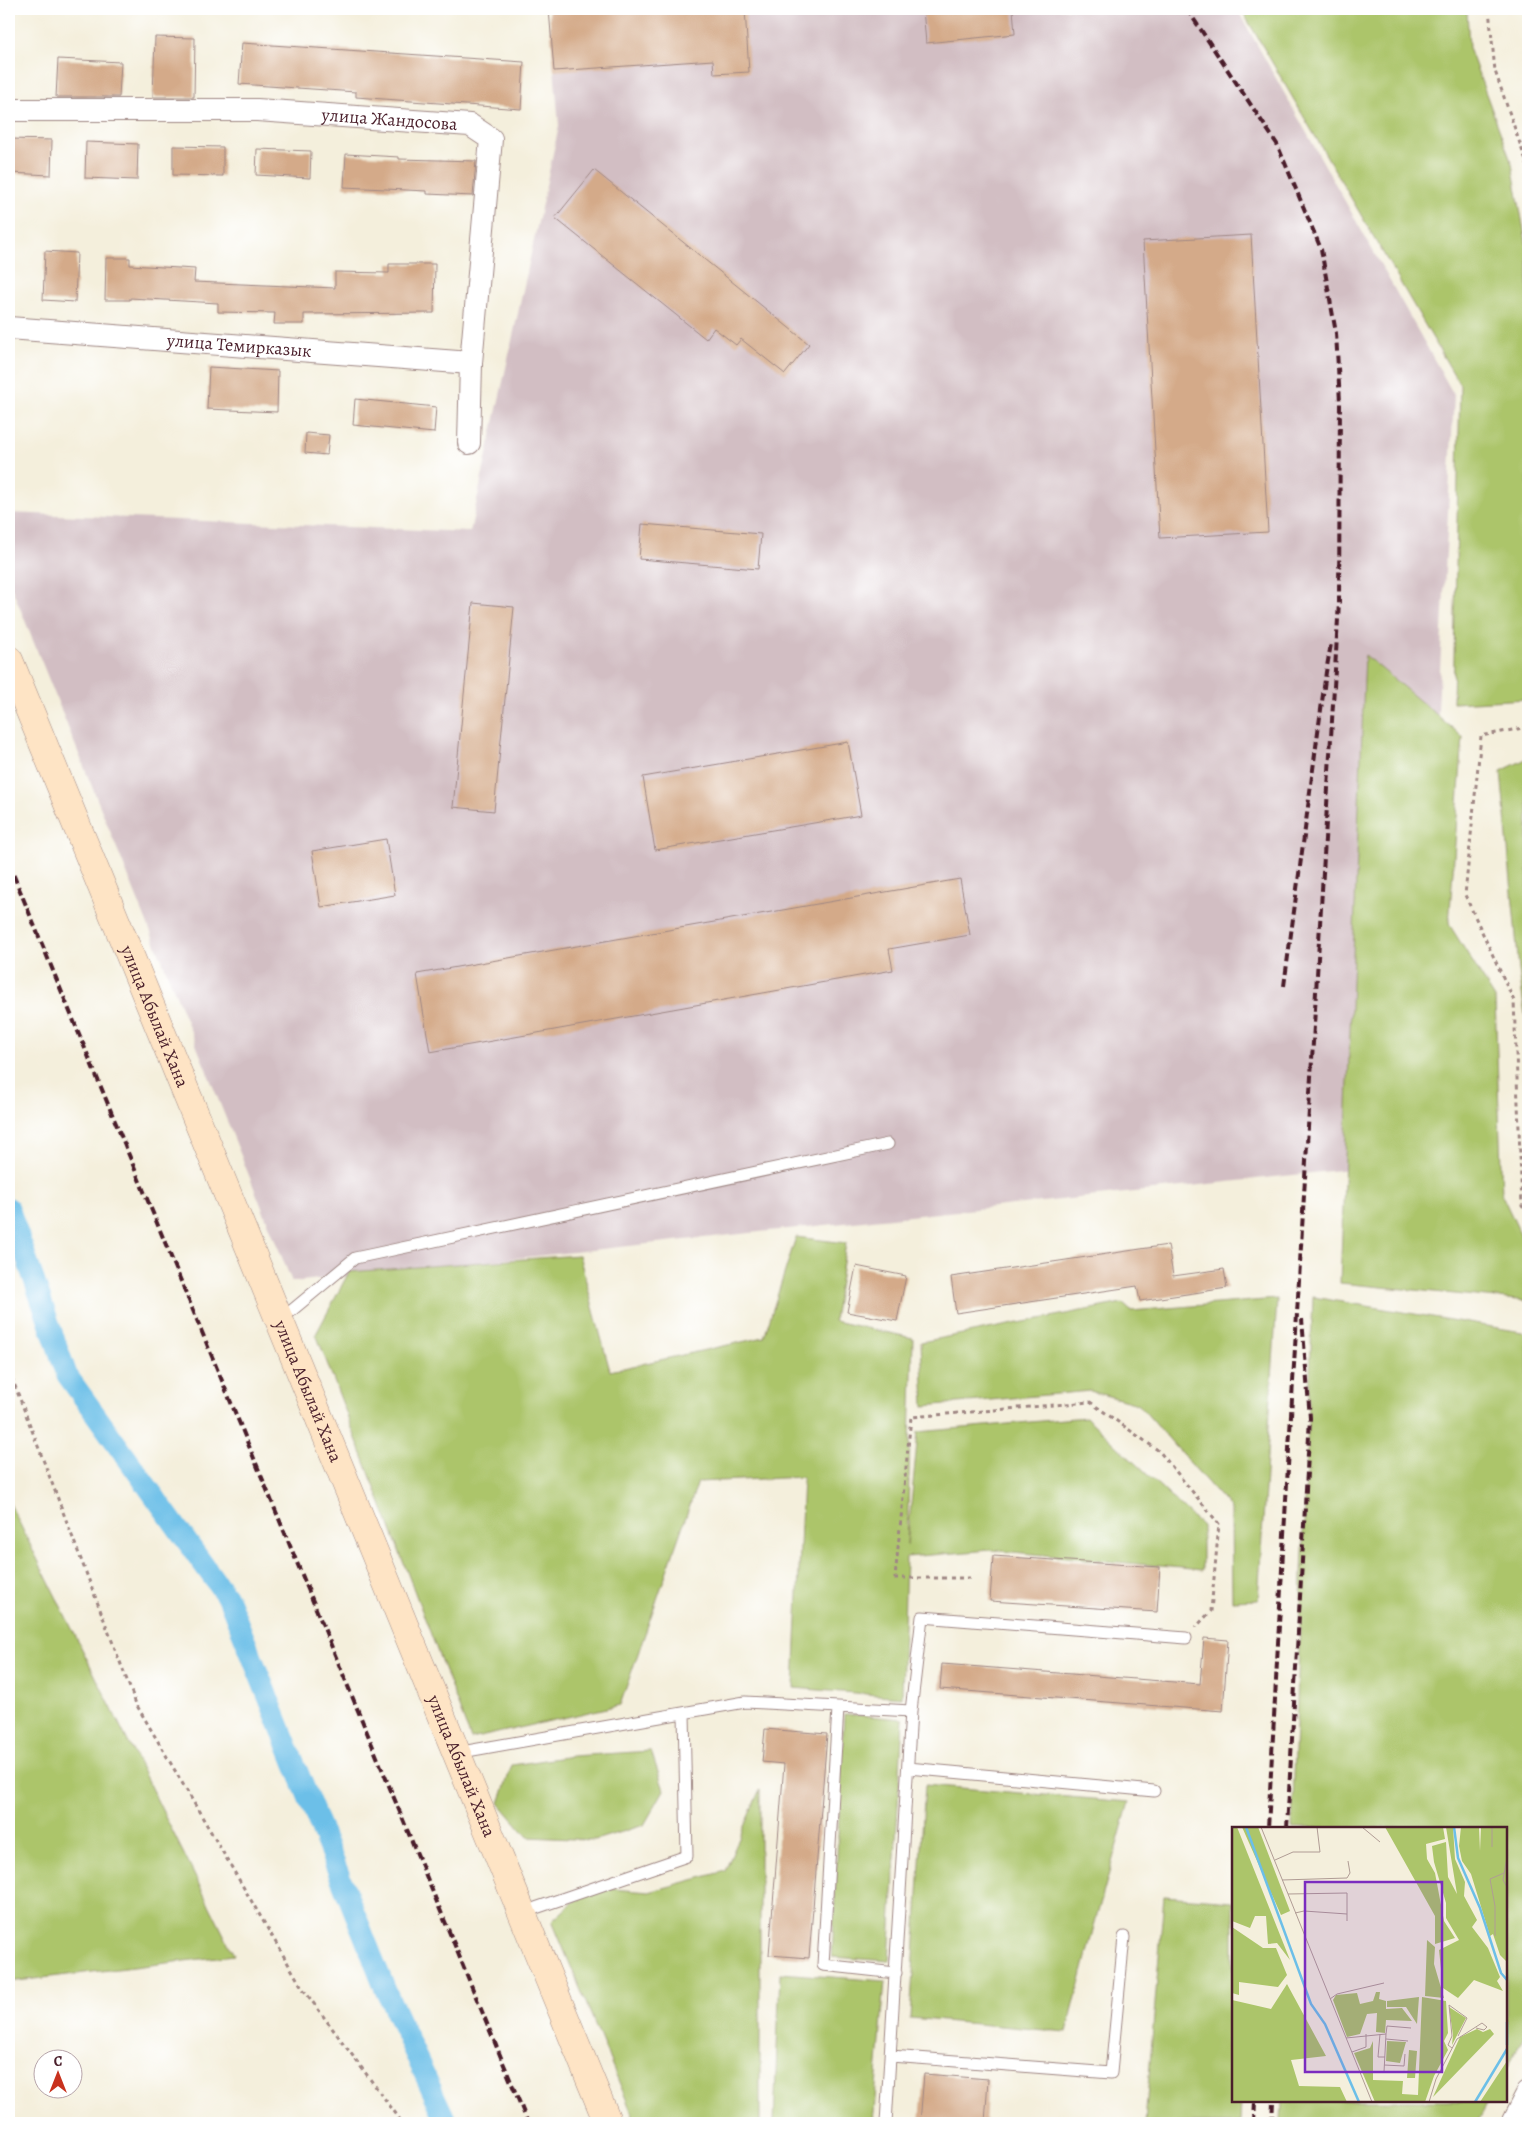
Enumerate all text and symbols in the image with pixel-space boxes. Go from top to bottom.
street label: улица Жандосова [320,103,459,136]
street label: улица Темирказык [165,328,313,363]
street label: улица Абылай Хана [115,941,195,1092]
street label: улица Абылай Хана [268,1315,348,1466]
street label: улица Абылай Хана [422,1690,502,1841]
inset map [1232,1827,1507,2102]
north arrow [32,2050,82,2100]
text: С [54,2052,63,2071]

